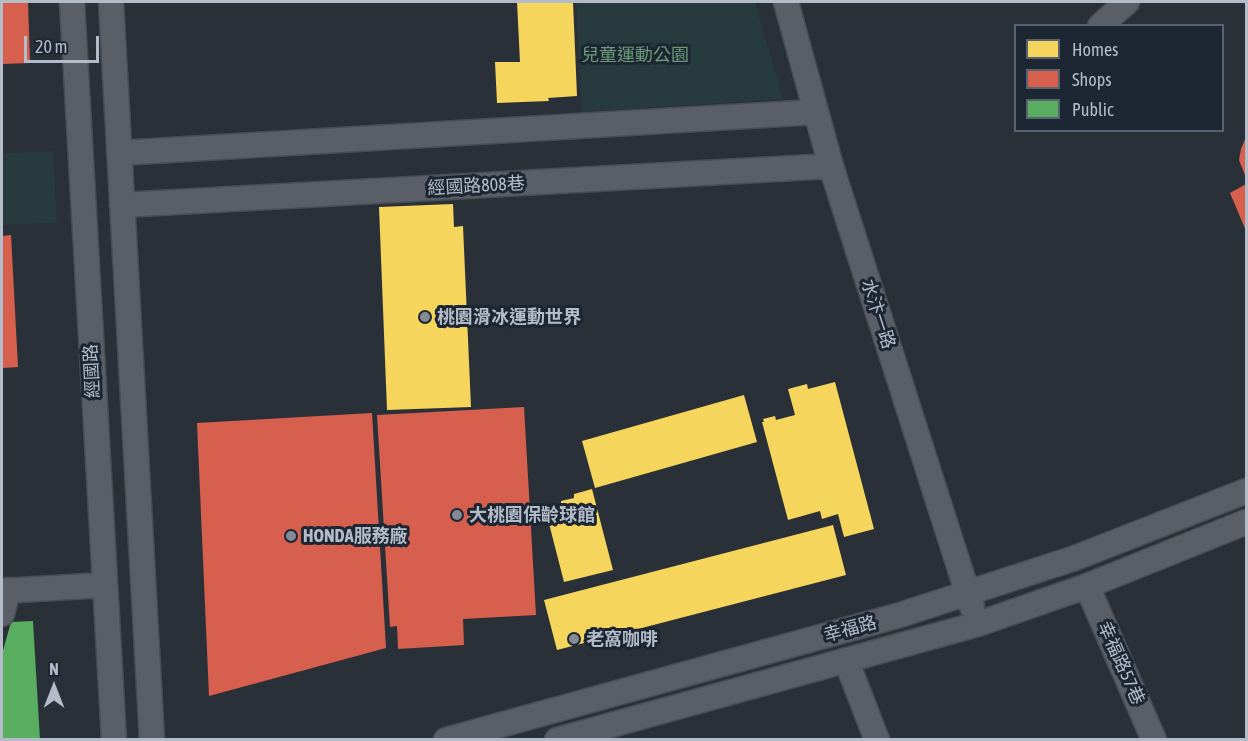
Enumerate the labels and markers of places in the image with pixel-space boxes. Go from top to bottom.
place label: 桃園滑冰運動世界 [437,306,581,328]
marker: 桃園滑冰運動世界 [418,310,432,324]
place label: 大桃園保齡球館 [469,504,595,526]
marker: 大桃園保齡球館 [450,508,464,522]
place label: HONDA服務廠 [303,525,407,547]
marker: HONDA服務廠 [284,529,298,543]
place label: 老窩咖啡 [586,628,658,650]
marker: 老窩咖啡 [567,632,581,646]

